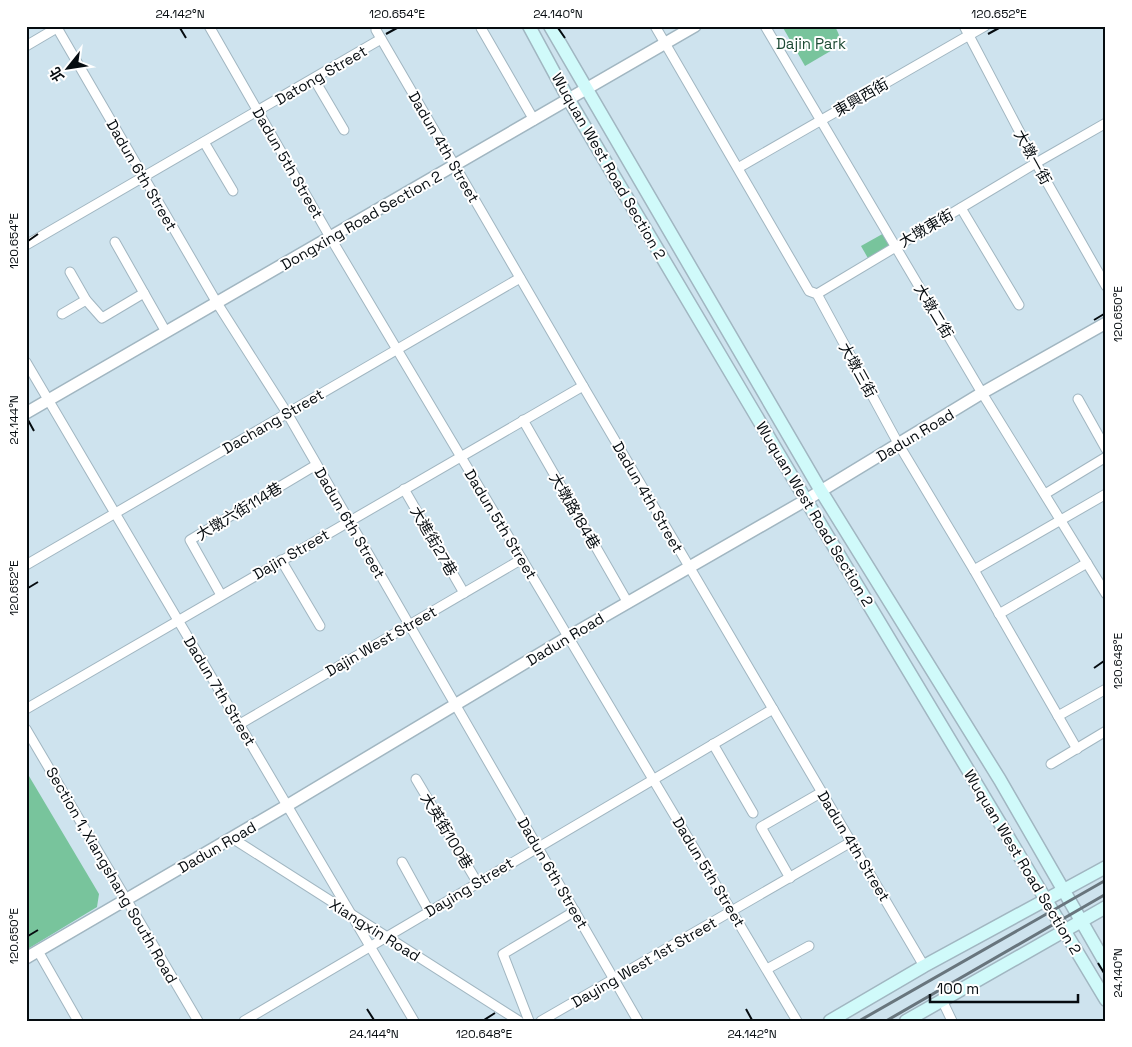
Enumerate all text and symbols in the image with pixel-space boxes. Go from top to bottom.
text: 24.142°N [155,6,205,22]
text: 120.654°E [369,6,425,22]
text: 24.140°N [533,6,583,22]
text: 120.652°E [971,6,1027,22]
park label: Dajin Park [776,34,846,53]
street label: Datong Street [272,41,370,109]
north arrow [42,42,92,92]
text: 北 [45,64,68,85]
street label: Wuquan West Road Section 2 [548,69,670,263]
street label: 東興西街 [830,74,892,120]
street label: Dadun 4th Street [404,88,484,206]
street label: Dadun 5th Street [249,104,328,222]
street label: Dadun 6th Street [102,116,182,234]
street label: 大墩一街 [1010,126,1056,188]
street label: Dongxing Road Section 2 [277,166,445,274]
street label: 大墩東街 [895,205,957,251]
text: 120.654°E [6,213,22,269]
street label: 大墩二街 [910,280,958,342]
text: 120.650°E [1110,286,1126,342]
street label: 大墩三街 [835,339,881,401]
street label: Dachang Street [219,384,327,458]
text: 24.144°N [6,395,22,445]
street label: Dadun Road [873,404,957,466]
street label: Wuquan West Road Section 2 [752,418,878,610]
street label: Dadun 4th Street [608,438,688,556]
street label: Dadun 6th Street [310,464,390,582]
street label: Dadun 5th Street [461,466,541,583]
street label: 大墩路184巷 [546,469,604,553]
street label: 大墩六街114巷 [193,478,285,544]
street label: 大進街27巷 [406,503,462,579]
street label: Dajin Street [250,525,333,583]
text: 120.652°E [6,560,22,616]
street label: Dajin West Street [322,601,440,680]
street label: Dadun Road [523,608,607,670]
street label: Dadun 7th Street [180,633,260,749]
text: 120.648°E [1110,633,1126,689]
street label: Section 1, Xiangshang South Road [42,763,182,987]
street label: Wuquan West Road Section 2 [960,766,1086,958]
street label: Dadun 4th Street [814,787,894,905]
street label: 大英街100巷 [417,789,477,873]
street label: Dadun 6th Street [513,814,593,932]
street label: Dadun 5th Street [669,814,749,931]
street label: Dadun Road [175,817,259,877]
street label: Daying Street [421,853,517,921]
street label: Xiangxin Road [326,895,424,965]
text: 120.650°E [6,908,22,964]
street label: Daying West 1st Street [568,913,720,1011]
text: 24.140°N [1110,948,1126,998]
scale bar [930,972,1077,1004]
text: 100 m [937,979,979,998]
text: 24.144°N [349,1026,399,1042]
text: 120.648°E [456,1026,512,1042]
text: 24.142°N [727,1026,777,1042]

